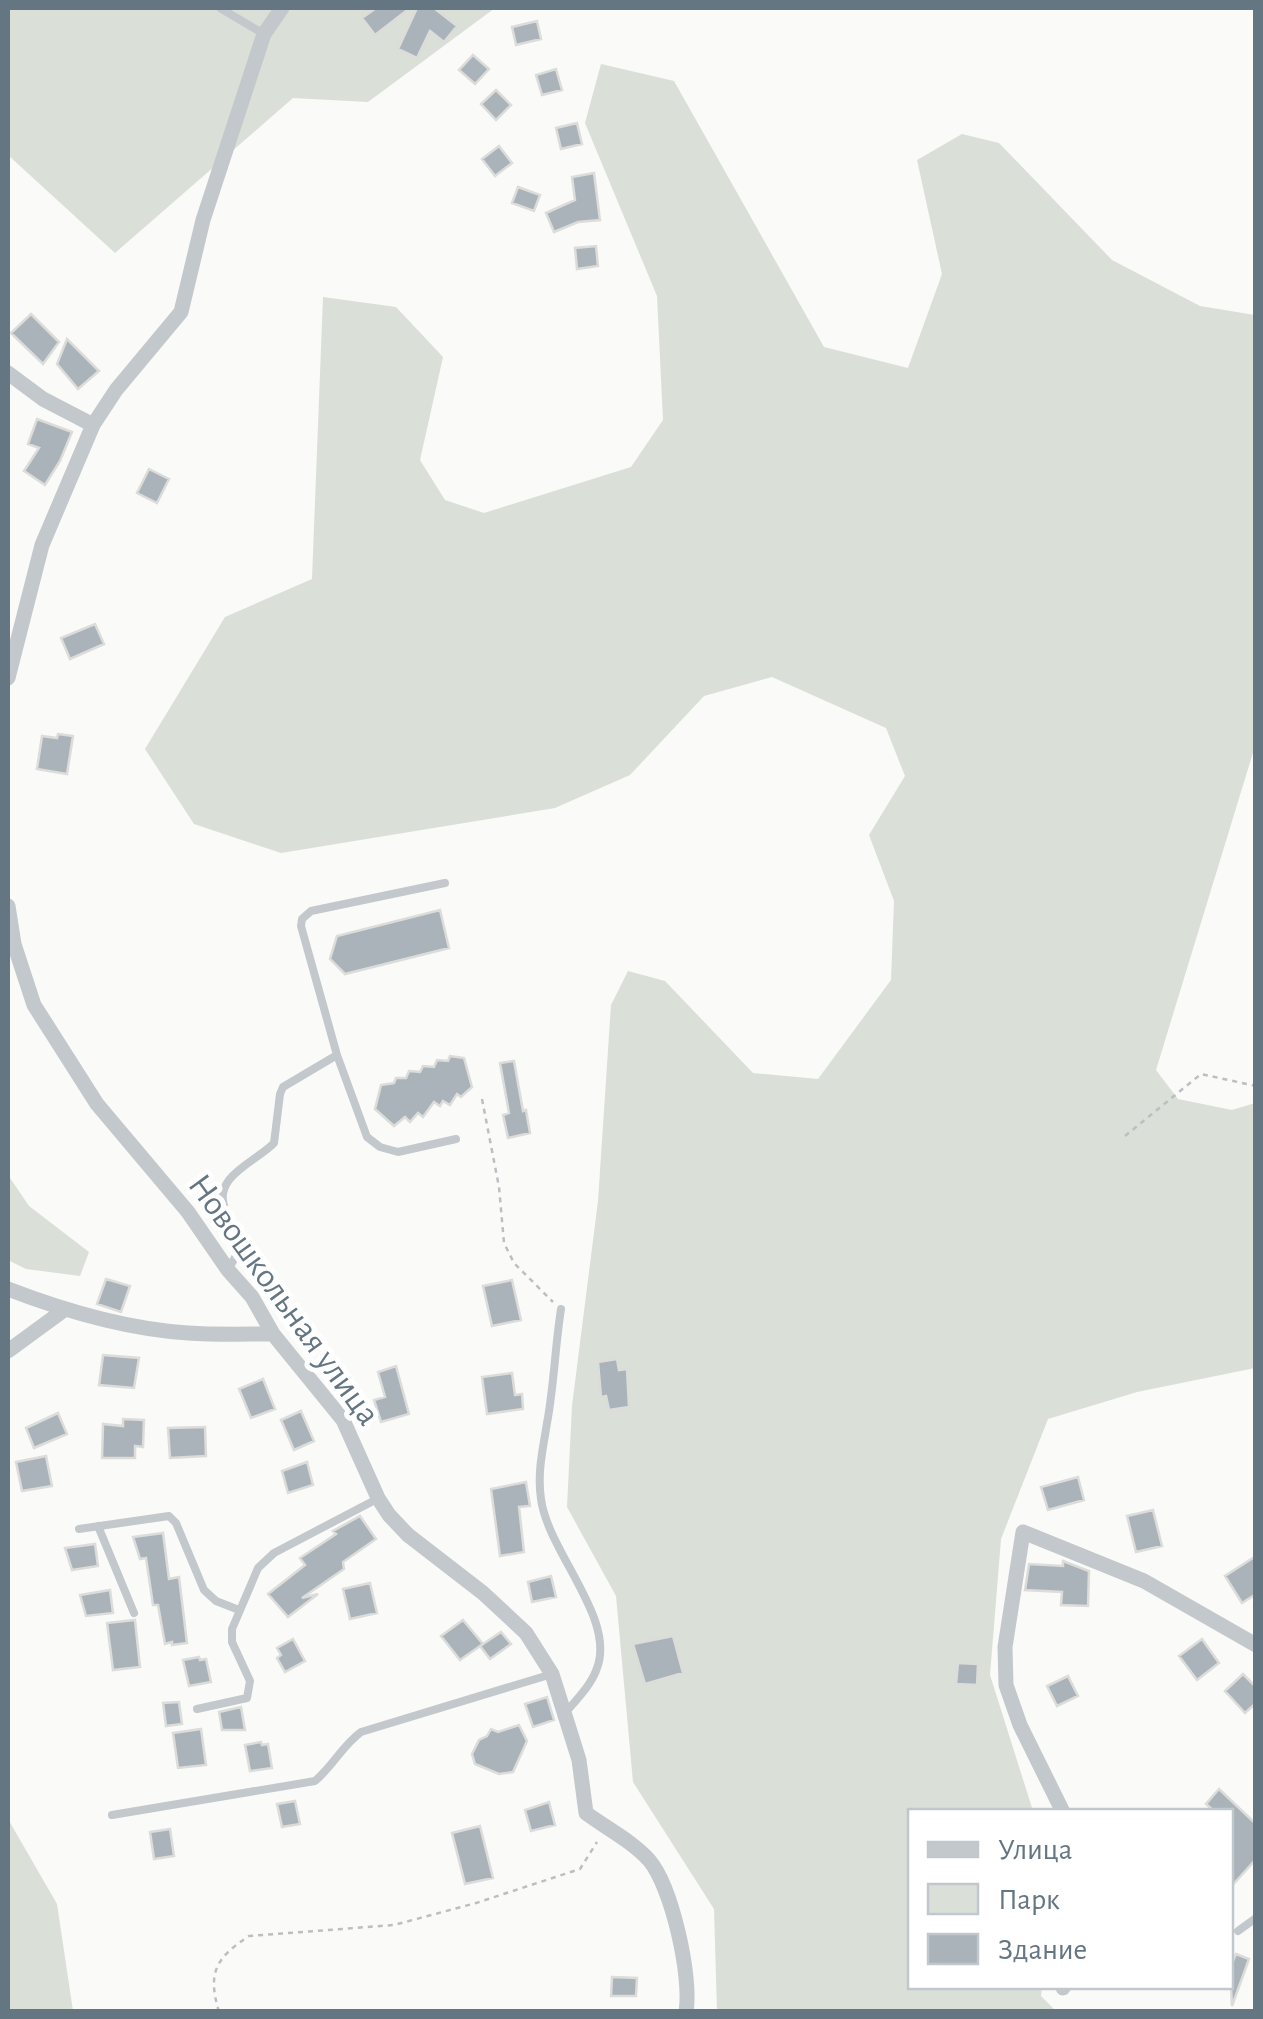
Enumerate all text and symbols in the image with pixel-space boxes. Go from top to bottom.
street label: Новошкольная улица [181,1168,386,1432]
legend [908,1809,1233,1989]
text: Улица [998,1835,1073,1865]
text: Парк [998,1885,1060,1915]
text: Здание [998,1935,1087,1965]

